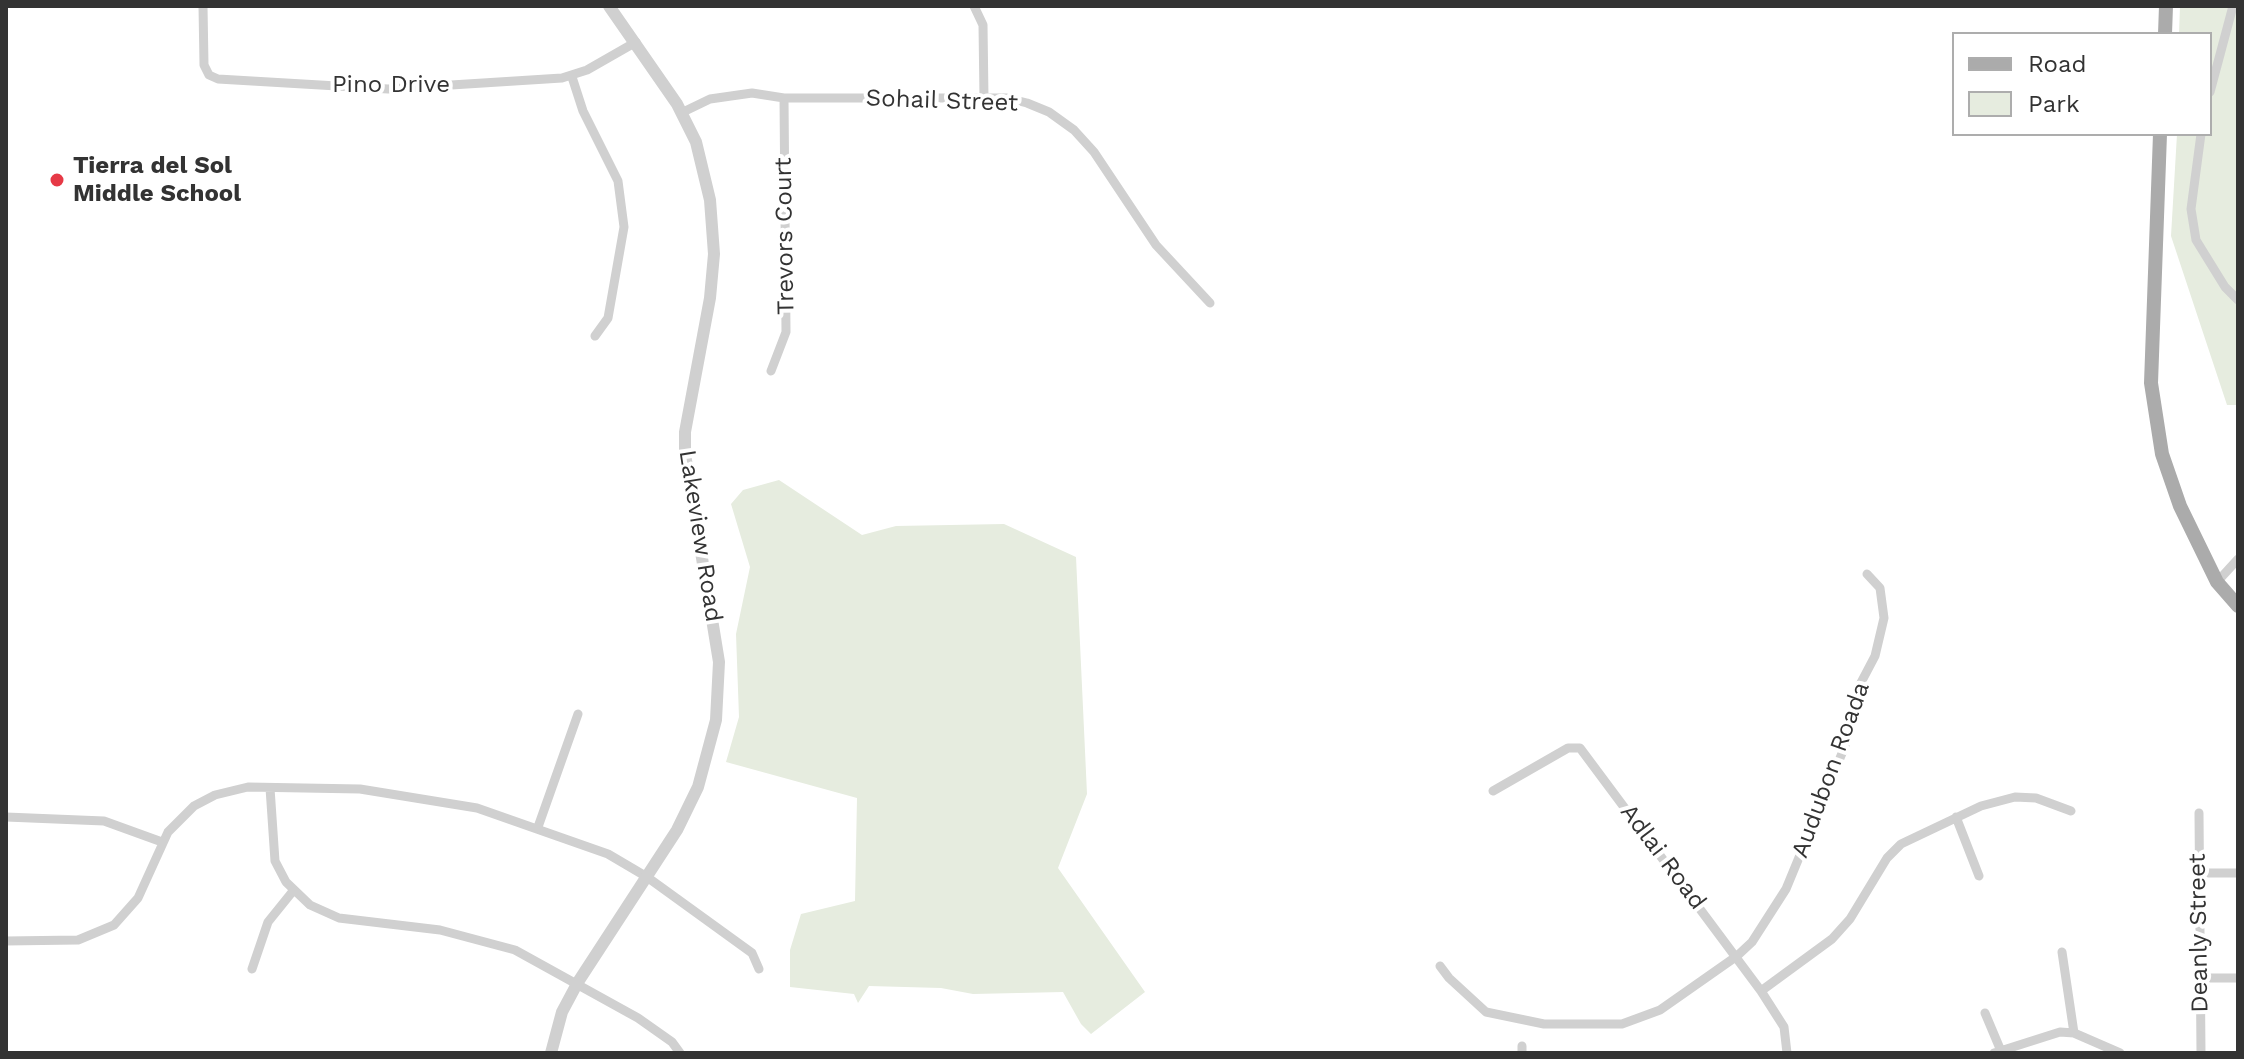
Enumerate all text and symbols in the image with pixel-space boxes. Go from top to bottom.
legend [1952,32,2212,136]
text: Road [2028,50,2087,78]
street label: Pino Drive [332,71,450,99]
street label: Sohail Street [865,84,1019,118]
text: Park [2028,90,2080,118]
place label: Tierra del Sol Middle School [73,152,241,208]
street label: Trevors Court [769,157,801,315]
marker: Tierra del Sol Middle School [48,171,66,189]
street label: Lakeview Road [672,448,728,624]
street label: Audubon Roada [1786,678,1876,862]
street label: Adlai Road [1614,799,1712,915]
street label: Deanly Street [2183,853,2215,1013]

